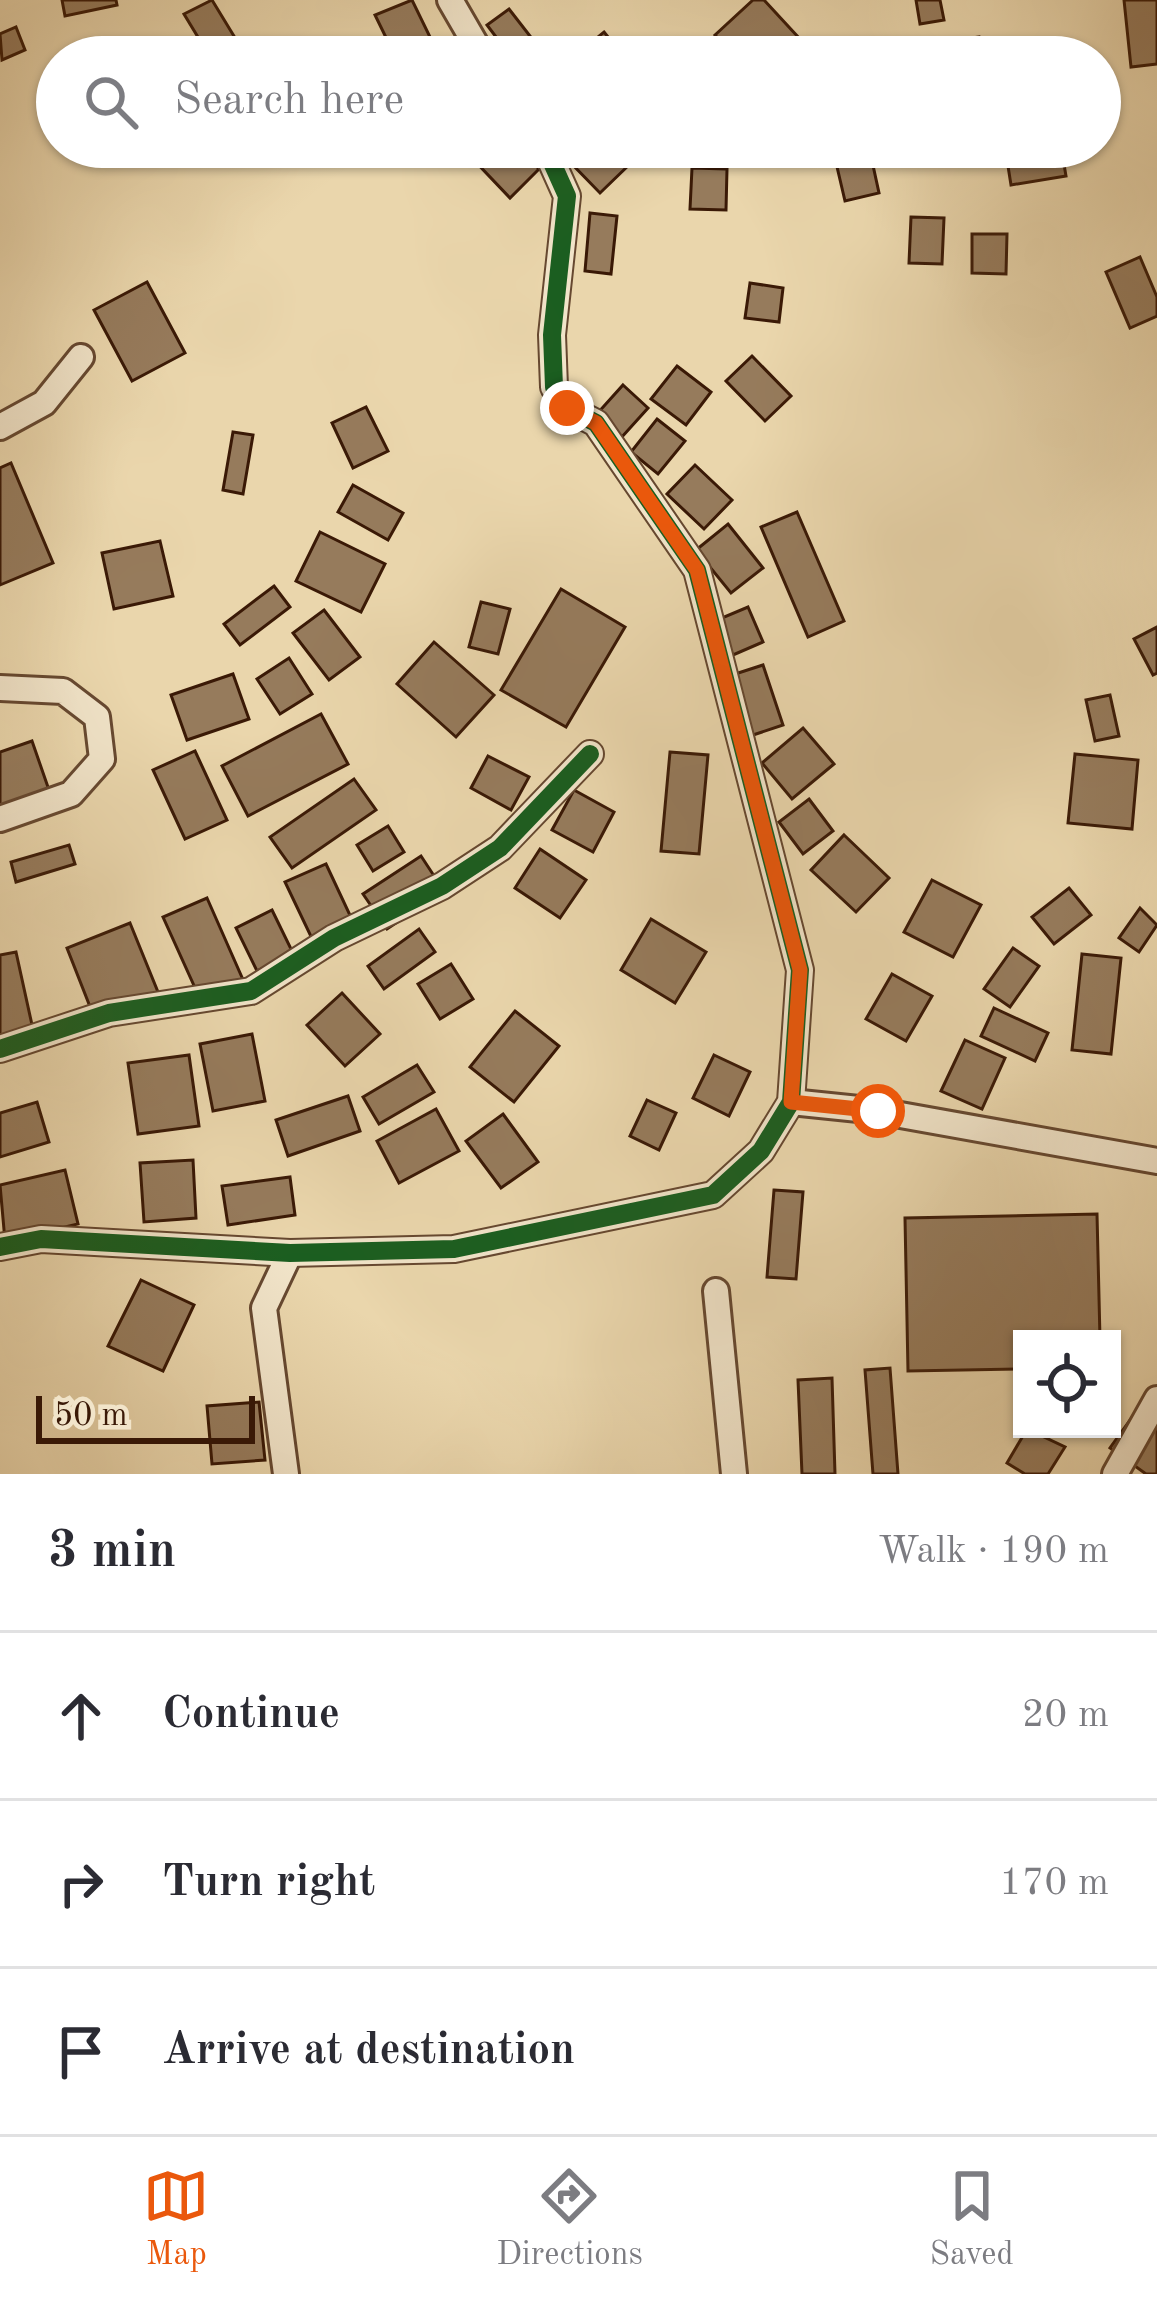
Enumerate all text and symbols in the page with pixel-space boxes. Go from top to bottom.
search box [36,36,1121,168]
icon: search [78,69,144,135]
text: Search here [174,79,404,124]
route end [540,381,594,435]
route start [851,1084,905,1138]
map controls [1013,1330,1121,1438]
button: locate [1013,1330,1121,1438]
scale bar [36,1390,255,1443]
text: 50 m [54,1400,128,1433]
text: 3 min [48,1527,176,1578]
text: Walk · 190 m [878,1532,1109,1571]
icon: ahead [48,1683,114,1749]
text: Continue [162,1693,340,1738]
text: 20 m [1022,1696,1109,1735]
icon: right [48,1851,114,1917]
text: Turn right [162,1861,375,1906]
text: 170 m [999,1864,1109,1903]
icon: arrive [48,2019,114,2085]
text: Arrive at destination [162,2029,575,2074]
tab: Map [143,2163,209,2276]
tab: Directions [496,2163,643,2276]
tab: Saved [930,2163,1014,2276]

